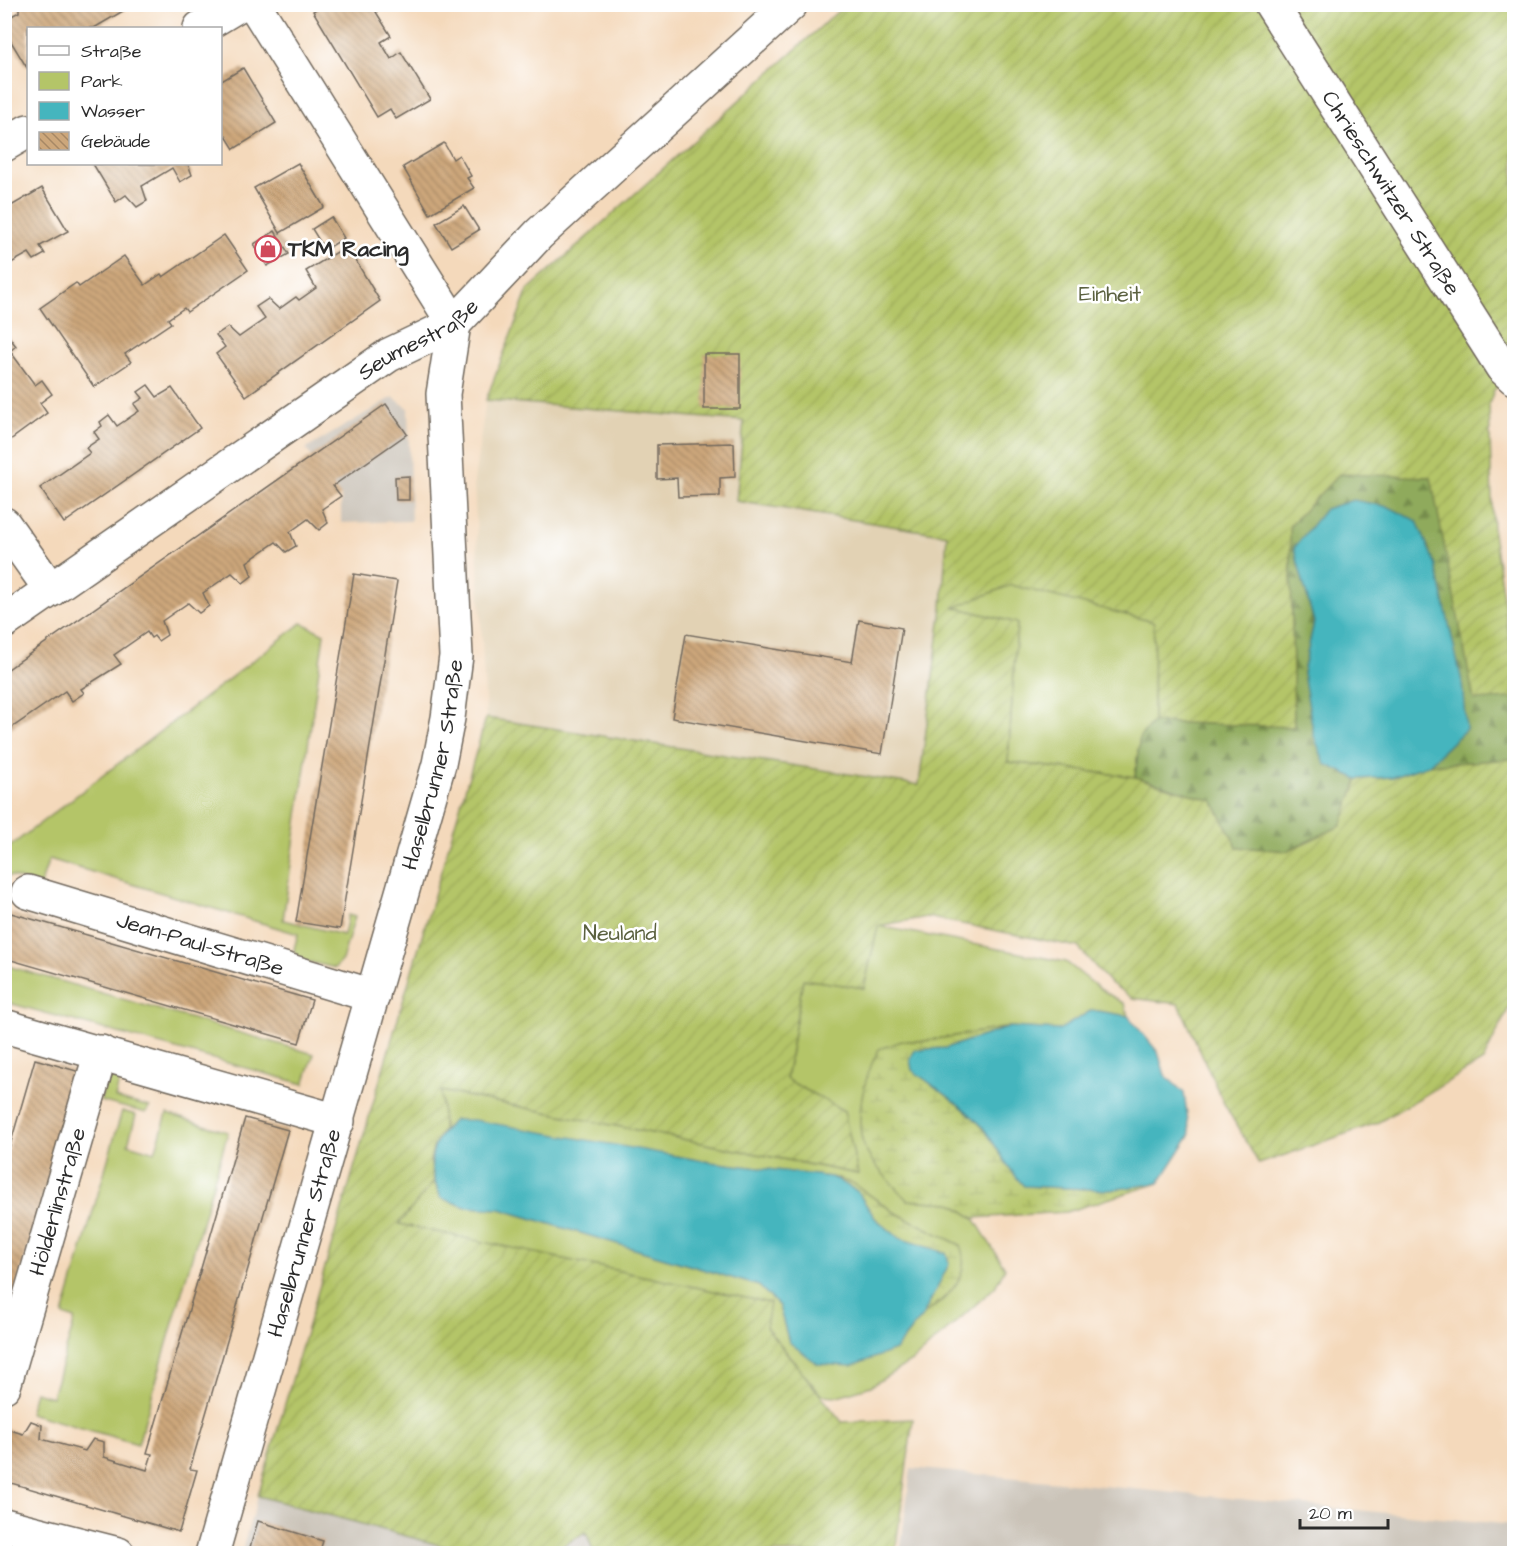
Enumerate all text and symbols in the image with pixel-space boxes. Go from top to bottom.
legend [27,27,222,165]
text: Straße [81,39,142,64]
text: Park [81,69,123,94]
street label: Chrieschwitzer Straße [1314,84,1468,302]
text: Wasser [81,99,145,124]
text: Gebäude [81,129,151,154]
shop icon: TKM Racing [253,234,283,264]
place label: TKM Racing [287,234,409,266]
park label: Einheit [1079,279,1141,310]
street label: Seumestraße [351,291,486,388]
street label: Haselbrunner Straße [394,658,471,874]
street label: Jean-Paul-Straße [113,904,288,984]
park label: Neuland [583,918,657,949]
street label: Hölderlinstraße [21,1124,94,1279]
street label: Haselbrunner Straße [260,1125,349,1341]
scale bar [1300,1492,1388,1530]
text: 20 m [1309,1501,1352,1526]

